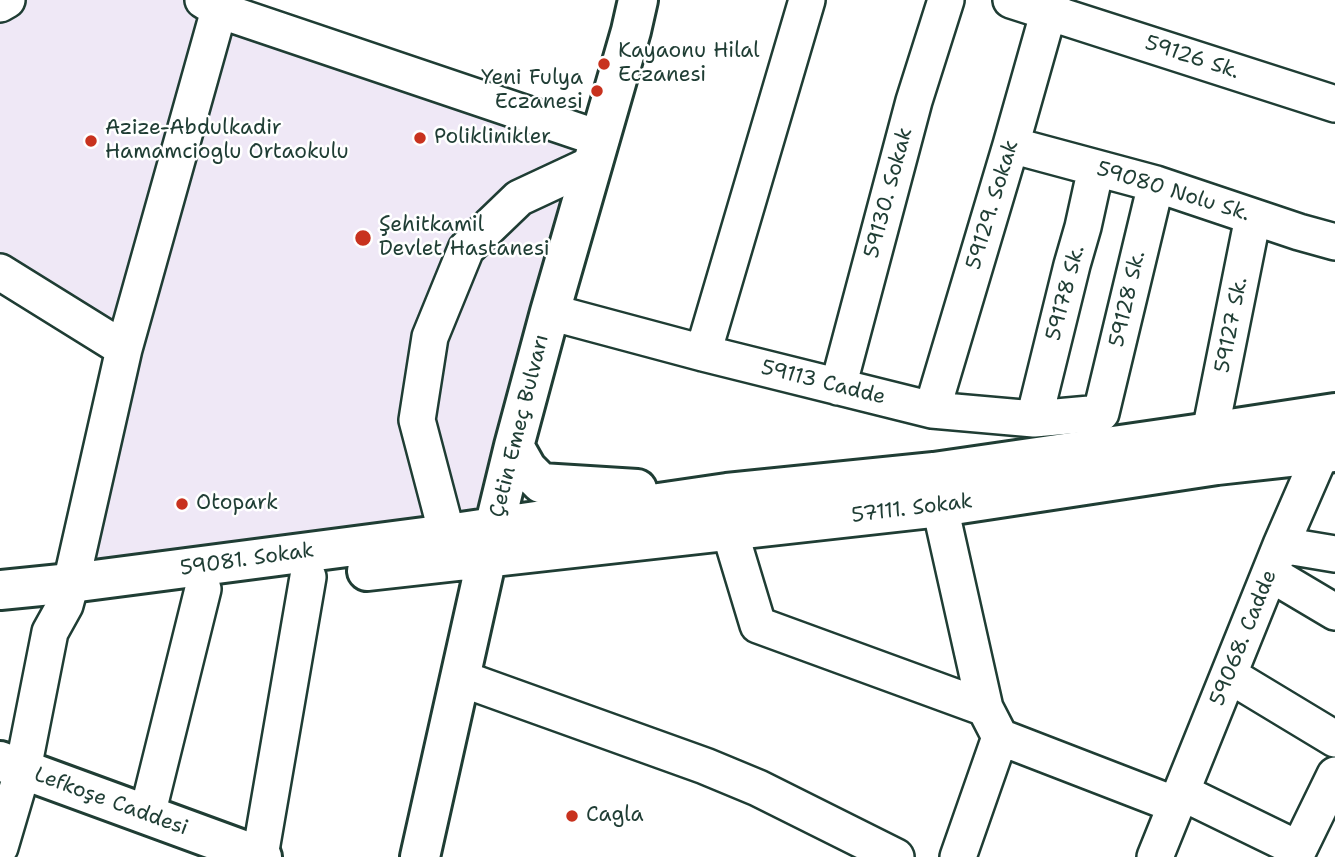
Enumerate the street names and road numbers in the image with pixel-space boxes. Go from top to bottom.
street label: 59126 Sk. [1142,31,1242,85]
street label: 59130. Sokak [859,125,919,261]
street label: 59129. Sokak [961,137,1025,273]
street label: 59080 Nolu Sk. [1093,157,1253,227]
street label: 59178 Sk. [1041,243,1091,343]
street label: 59128 Sk. [1105,248,1151,350]
street label: 59127 Sk. [1210,275,1254,375]
street label: Çetin Emeç Bulvarı [485,332,555,520]
street label: 59113 Cadde [758,355,888,411]
street label: 57111. Sokak [850,489,974,529]
street label: 59081. Sokak [178,538,316,582]
street label: 59068. Cadde [1205,566,1283,710]
street label: Lefkoşe Caddesi [31,762,191,842]

